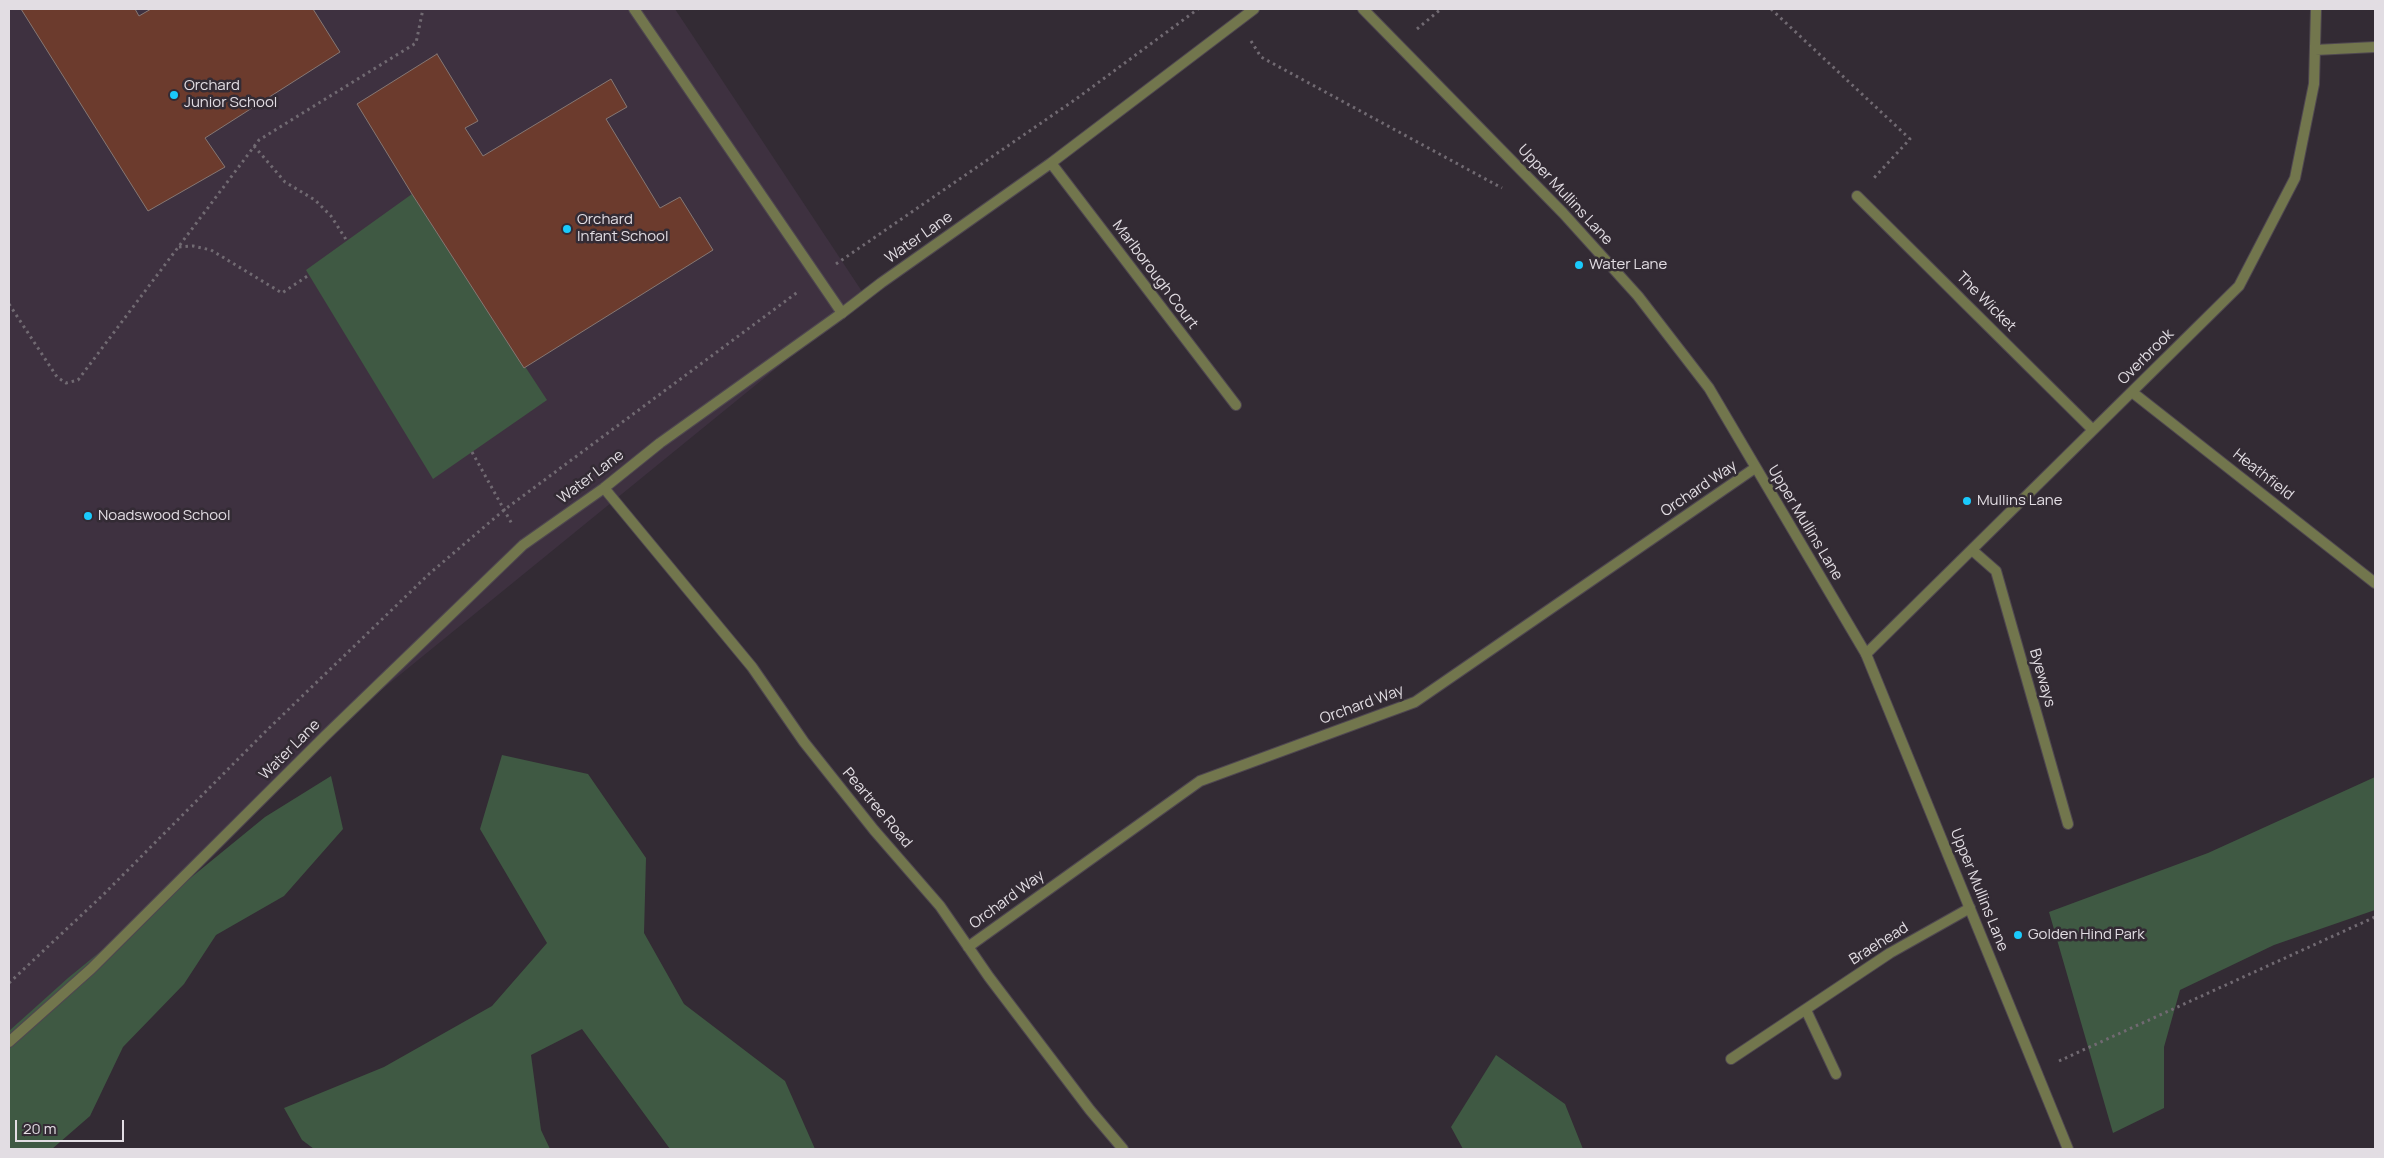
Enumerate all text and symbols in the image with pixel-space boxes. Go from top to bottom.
place label: Orchard Junior School [184,77,277,112]
marker: Orchard Junior School [168,89,180,101]
street label: Upper Mullins Lane [1514,141,1616,249]
street label: Water Lane [882,208,956,268]
place label: Orchard Infant School [577,211,668,246]
street label: Marlborough Court [1108,217,1202,333]
marker: Orchard Infant School [561,223,573,235]
place label: Water Lane [1589,256,1667,274]
marker: Water Lane [1573,259,1585,271]
street label: The Wicket [1952,268,2020,336]
street label: Overbrook [2114,325,2178,389]
street label: Water Lane [554,446,628,508]
street label: Heathfield [2229,446,2297,504]
street label: Orchard Way [1658,457,1740,521]
street label: Upper Mullins Lane [1764,462,1846,584]
place label: Mullins Lane [1977,492,2062,510]
marker: Mullins Lane [1961,495,1973,507]
place label: Noadswood School [98,507,230,525]
marker: Noadswood School [82,510,94,522]
street label: Byeways [2025,647,2059,709]
street label: Orchard Way [1318,682,1406,728]
street label: Water Lane [256,716,324,784]
street label: Peartree Road [838,764,916,852]
street label: Upper Mullins Lane [1946,826,2012,954]
street label: Orchard Way [966,867,1048,933]
street label: Braehead [1846,919,1912,969]
place label: Golden Hind Park [2028,926,2145,944]
marker: Golden Hind Park [2012,929,2024,941]
scale bar [18,1110,126,1142]
text: 20 m [23,1118,56,1139]

